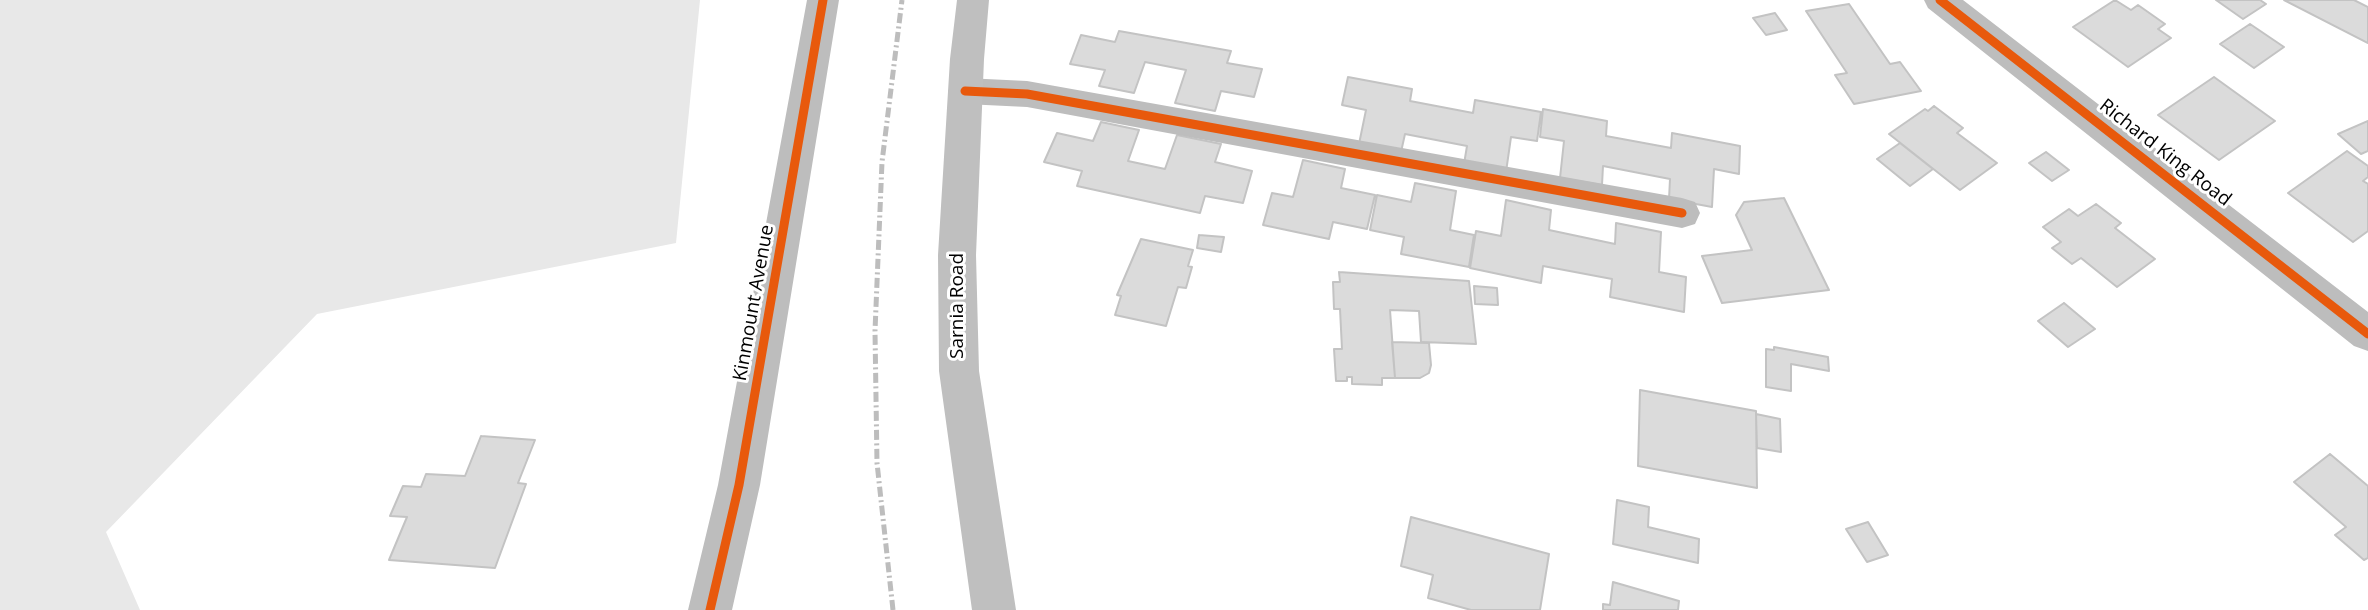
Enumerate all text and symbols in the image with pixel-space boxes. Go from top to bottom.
street label: Richard King Road [2095,95,2235,211]
street label: Kinmount Avenue [729,223,779,383]
street label: Sarnia Road [947,253,969,359]

